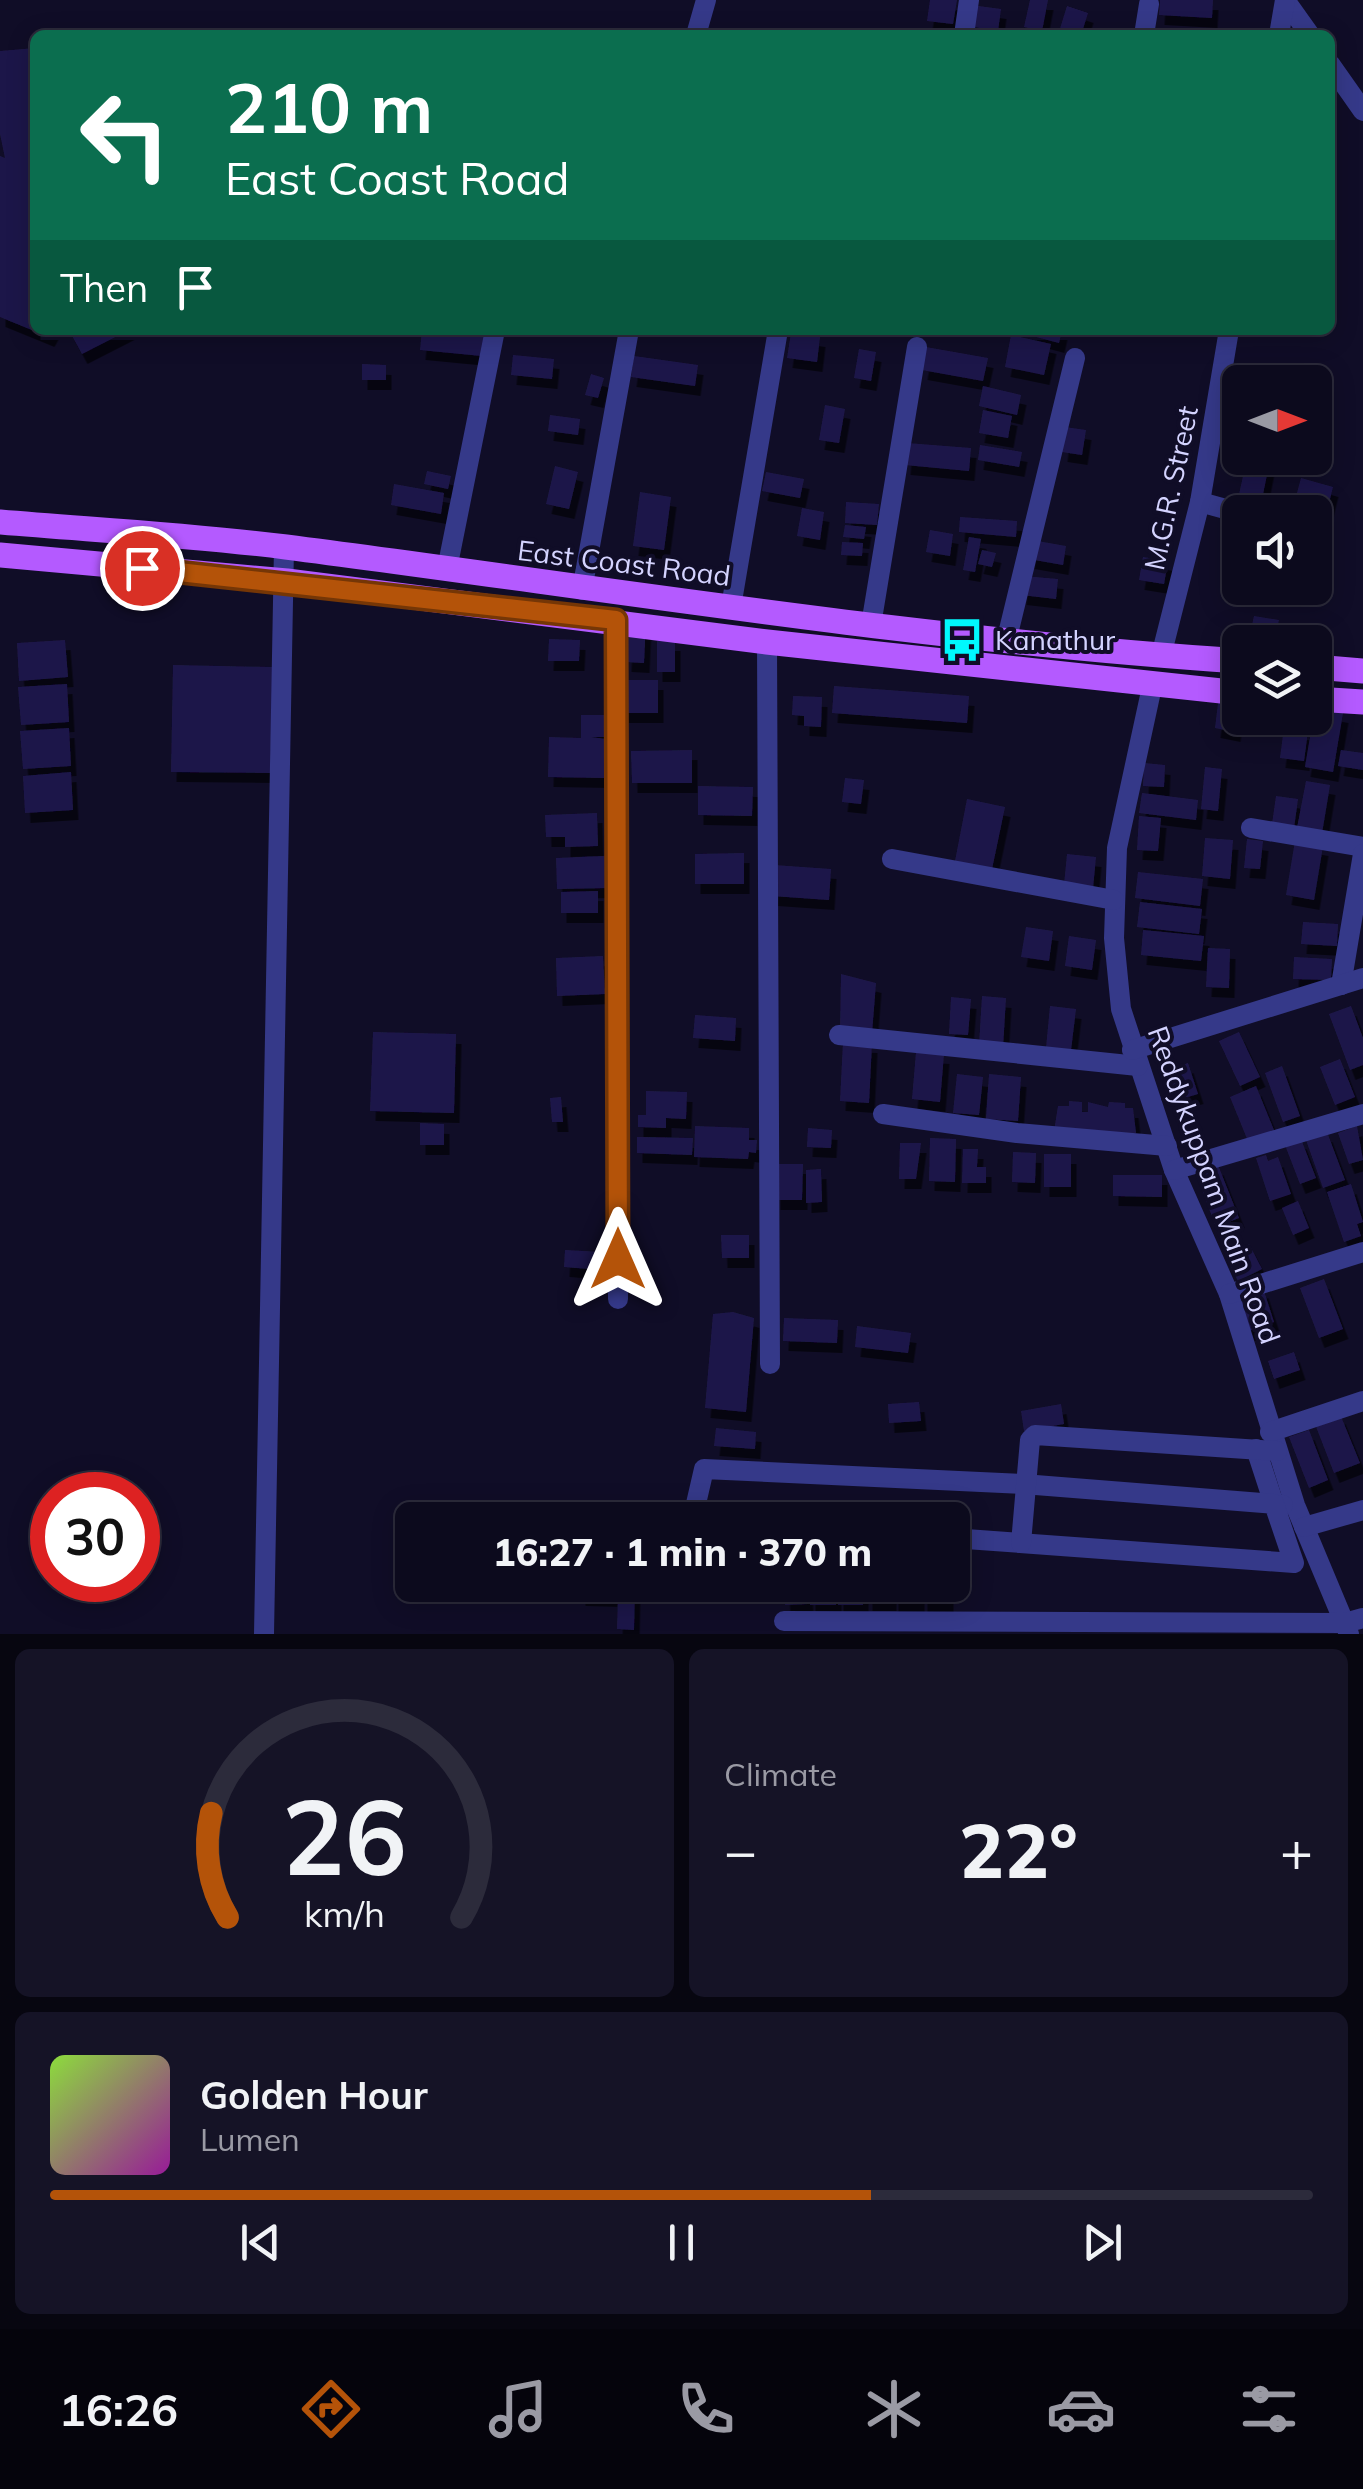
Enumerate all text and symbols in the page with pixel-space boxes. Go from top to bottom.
text: 210 m [225,63,433,151]
icon: left [60,70,190,200]
text: East Coast Road [225,150,570,206]
icon: arrive [168,260,223,315]
text: Then [60,264,148,312]
north arrow [1222,365,1332,475]
map controls [1222,365,1332,735]
street label: M.G.R. Street [1136,402,1205,573]
button: sound [1222,495,1332,605]
pin [100,526,185,611]
street label: East Coast Road [516,532,733,593]
icon: arrive [115,541,170,596]
bus stop icon: Kanathur [938,616,986,664]
place label: Kanathur [995,622,1116,657]
button: layers [1222,625,1332,735]
street label: Reddykuppam Main Road [1141,1021,1288,1348]
position arrow [566,1207,670,1311]
speed limit sign: 30 [30,1472,160,1602]
text: 16:27 · 1 min · 370 m [493,1528,872,1576]
text: Climate [724,1754,837,1794]
text: 26 [282,1770,407,1901]
text: 22° [959,1803,1078,1897]
text: − [724,1816,757,1885]
text: + [1280,1816,1313,1885]
text: km/h [304,1891,385,1936]
text: Golden Hour [200,2071,428,2119]
text: Lumen [200,2119,300,2159]
icon: previous [233,2215,288,2270]
icon: pause [654,2215,709,2270]
icon: next [1075,2215,1130,2270]
icon: directions [296,2374,366,2444]
icon: music [483,2374,553,2444]
icon: phone [671,2374,741,2444]
icon: climate [859,2374,929,2444]
icon: car [1046,2374,1116,2444]
icon: filters [1234,2374,1304,2444]
text: 16:26 [59,2381,178,2437]

